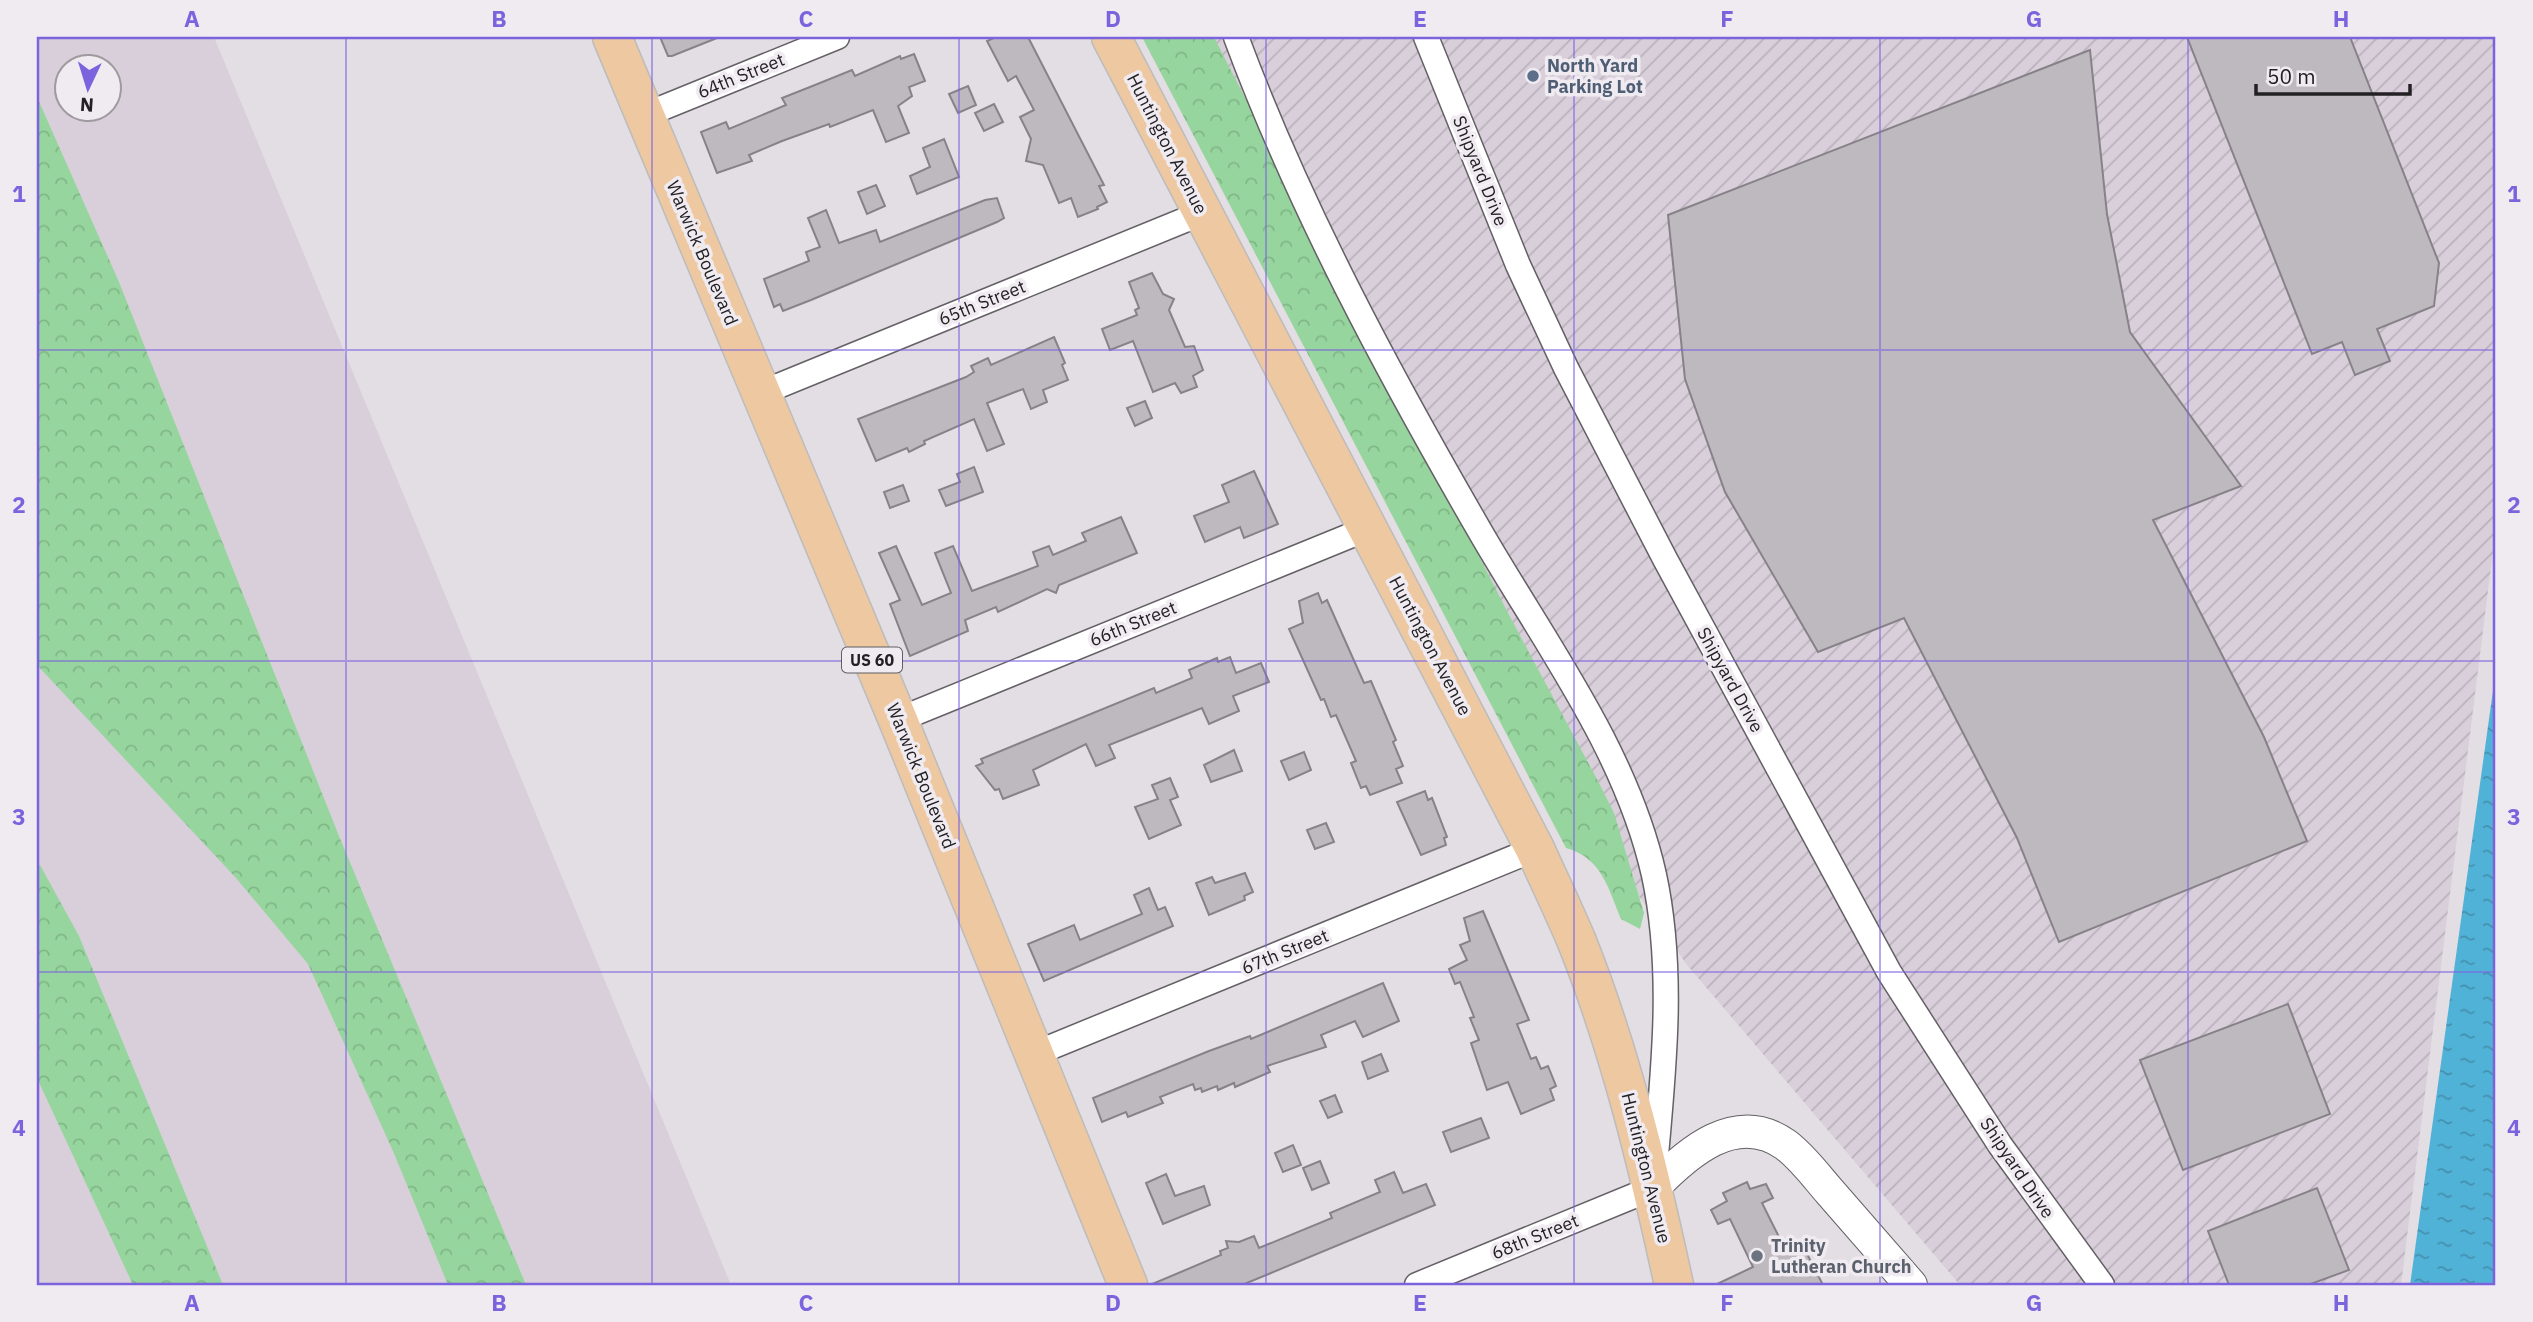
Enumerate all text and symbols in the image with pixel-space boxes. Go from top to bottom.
text: A [184,3,200,33]
text: B [491,3,507,33]
text: C [799,3,814,33]
text: D [1105,3,1121,33]
text: E [1413,3,1427,33]
text: F [1720,3,1734,33]
text: G [2026,3,2042,33]
text: H [2333,3,2349,33]
street label: 64th Street [694,48,788,103]
north arrow [52,52,122,122]
scale bar [2256,52,2410,96]
place label: North Yard Parking Lot [1547,54,1643,98]
text: 50 m [2267,62,2316,90]
marker: North Yard Parking Lot [1525,68,1541,84]
street label: Huntington Avenue [1122,70,1213,218]
text: N [79,93,95,117]
street label: Shipyard Drive [1448,112,1513,229]
street label: Warwick Boulevard [662,177,743,329]
text: 1 [12,178,26,208]
text: 1 [2507,178,2521,208]
street label: 65th Street [935,275,1029,330]
text: 2 [12,489,26,519]
text: 2 [2507,489,2521,519]
street label: Huntington Avenue [1384,572,1477,720]
street label: 66th Street [1086,596,1180,651]
street label: Shipyard Drive [1692,623,1769,737]
road number: US 60 [842,648,902,673]
street label: Warwick Boulevard [882,700,961,852]
text: 3 [12,801,26,831]
text: 3 [2507,801,2521,831]
street label: 67th Street [1238,924,1332,979]
street label: Huntington Avenue [1617,1090,1676,1246]
text: 4 [12,1112,26,1142]
text: 4 [2507,1112,2521,1142]
street label: Shipyard Drive [1975,1113,2060,1223]
street label: 68th Street [1488,1209,1582,1264]
place label: Trinity Lutheran Church [1771,1234,1912,1278]
marker: Trinity Lutheran Church [1749,1248,1765,1264]
text: A [184,1287,200,1317]
text: B [491,1287,507,1317]
text: C [799,1287,814,1317]
text: D [1105,1287,1121,1317]
text: E [1413,1287,1427,1317]
text: F [1720,1287,1734,1317]
text: G [2026,1287,2042,1317]
text: H [2333,1287,2349,1317]

